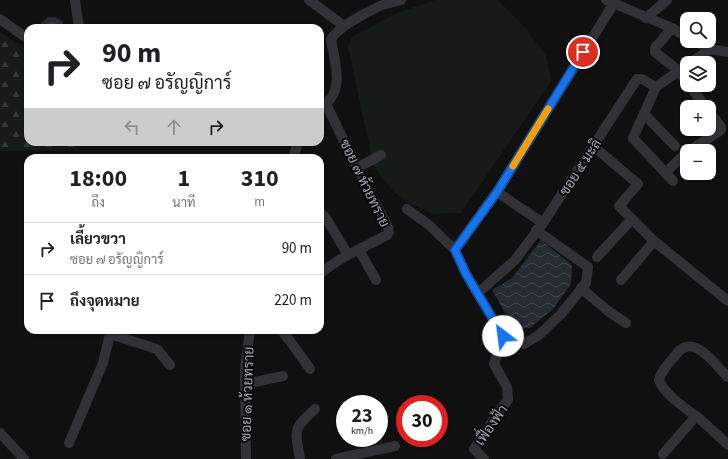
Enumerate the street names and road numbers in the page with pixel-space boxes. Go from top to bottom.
street label: ซอย ๕ มะลิ [555,135,607,200]
street label: ซอย ๗ ห้วยทราย [334,136,394,231]
street label: ซอย ๑ ห้วยทราย [236,346,260,442]
street label: เฟื่องฟ้า [468,399,513,450]

